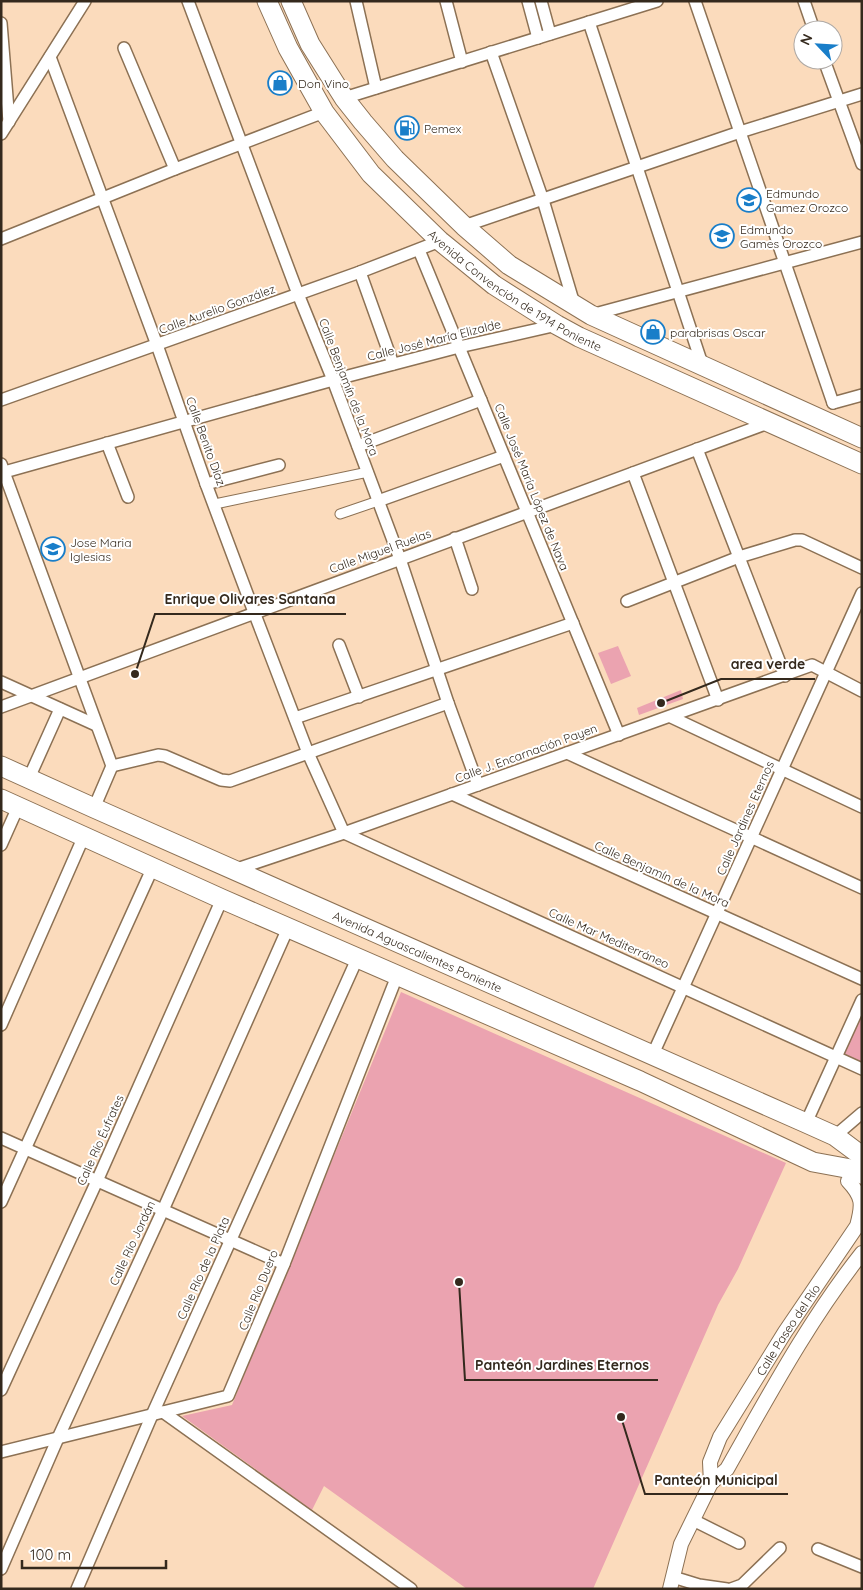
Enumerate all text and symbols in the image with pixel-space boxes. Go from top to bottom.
north arrow [793,20,843,70]
text: N [796,31,817,48]
shop icon: Don Vino [267,70,293,96]
place label: Don Vino [298,76,349,91]
fuel station icon: Pemex [394,115,420,141]
place label: Pemex [424,121,461,136]
place label: Edmundo Gamez Orozco [766,186,848,215]
school or university icon: Edmundo Gamez Orozco [736,187,762,213]
place label: Edmundo Games Orozco [740,222,822,251]
school or university icon: Edmundo Games Orozco [709,223,735,249]
street label: Avenida Convención de 1914 Poniente [425,226,604,354]
street label: Calle Aurelio González [157,281,277,337]
street label: Calle Benjamín de la Mora [316,316,382,458]
street label: Calle José María Elizalde [366,316,503,364]
shop icon: parabrisas Oscar [640,319,666,345]
place label: parabrisas Oscar [670,325,766,340]
street label: Calle Benito Díaz [183,395,229,488]
street label: Calle José María López de Nava [492,401,572,573]
street label: Calle Miguel Ruelas [327,525,433,576]
place label: Jose Maria Iglesias [70,535,131,564]
school or university icon: Jose Maria Iglesias [40,536,66,562]
callout: Enrique Olivares Santana [155,585,346,614]
text: Enrique Olivares Santana [164,590,336,608]
callout: area verde [721,650,815,679]
text: area verde [731,655,805,673]
street label: Calle J. Encarnación Payen [453,720,599,786]
street label: Calle Jardines Eternos [713,758,777,877]
street label: Calle Benjamín de la Mora [592,837,732,911]
street label: Calle Mar Mediterráneo [546,905,672,971]
street label: Avenida Aguascalientes Poniente [331,907,505,995]
street label: Calle Río Éufrates [73,1092,127,1188]
street label: Calle Río Jordán [106,1198,158,1288]
street label: Calle Río de la Plata [174,1214,232,1322]
street label: Calle Río Duero [235,1248,281,1332]
street label: Calle Paseo del Río [753,1281,823,1378]
callout: Panteón Jardines Eternos [465,1351,658,1380]
text: Panteón Jardines Eternos [475,1356,649,1374]
callout: Panteón Municipal [645,1465,788,1494]
text: Panteón Municipal [654,1471,778,1489]
scale bar [22,1538,166,1570]
text: 100 m [30,1545,71,1564]

